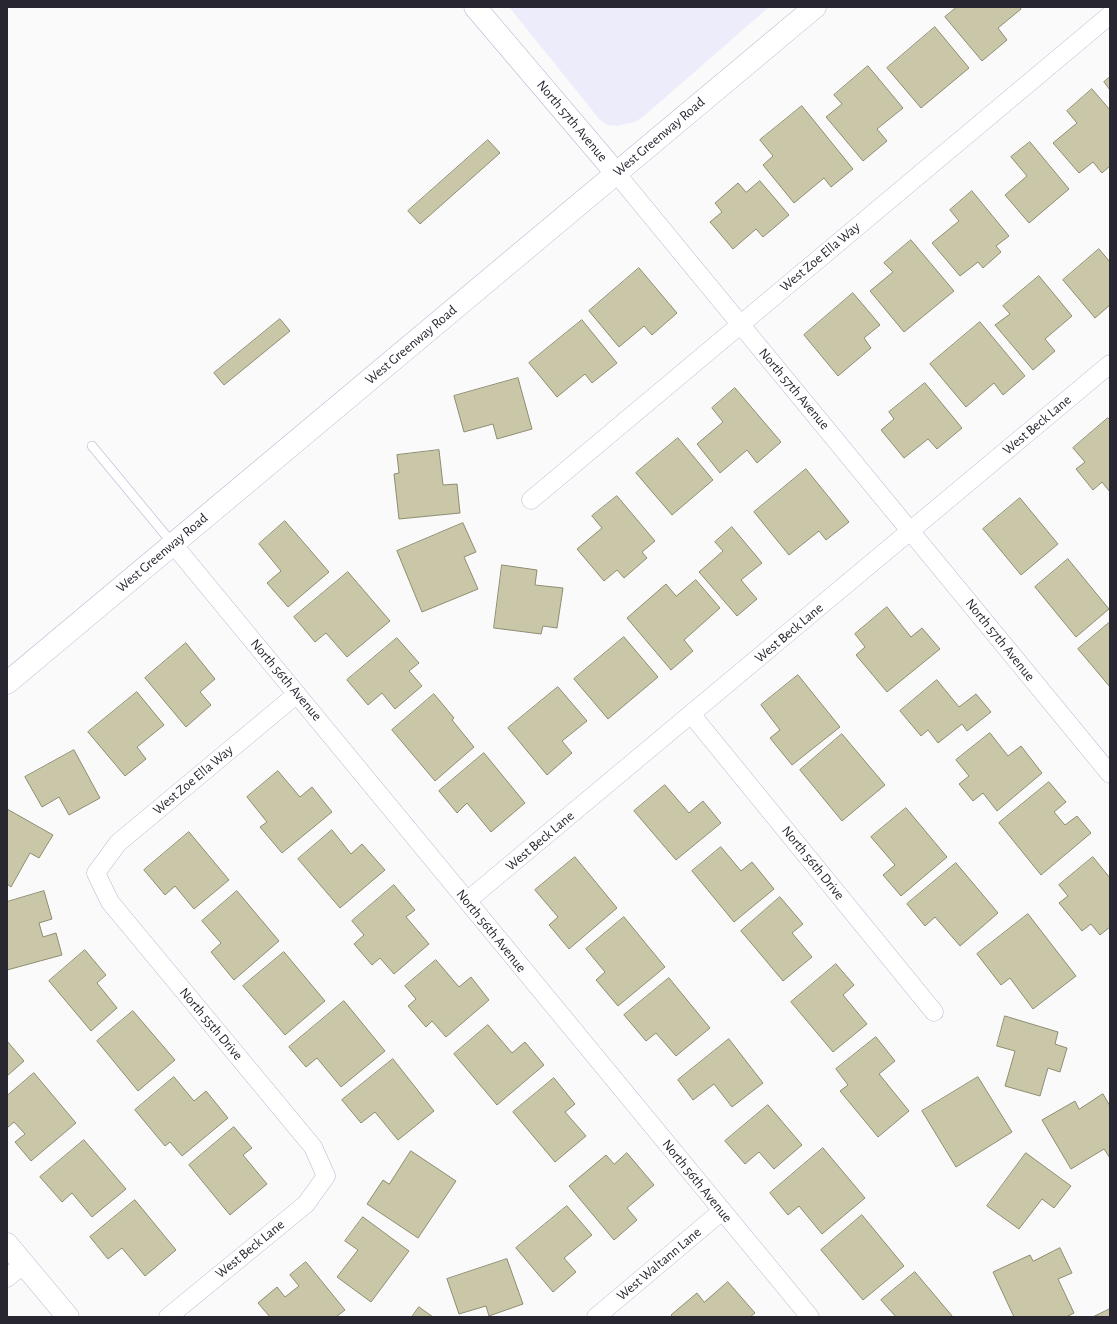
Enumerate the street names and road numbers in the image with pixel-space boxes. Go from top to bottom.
street label: North 57th Avenue [533,77,611,165]
street label: West Greenway Road [610,94,708,180]
street label: West Zoe Ella Way [777,219,863,295]
street label: West Greenway Road [362,302,460,388]
street label: North 57th Avenue [755,345,833,433]
street label: West Beck Lane [999,392,1075,458]
street label: West Greenway Road [113,510,211,596]
street label: North 57th Avenue [962,595,1038,685]
street label: West Beck Lane [751,600,827,666]
street label: North 56th Avenue [247,636,325,724]
street label: West Zoe Ella Way [150,742,236,818]
street label: West Beck Lane [502,808,578,874]
street label: North 56th Drive [778,823,848,903]
street label: North 56th Avenue [452,886,530,976]
street label: North 55th Drive [176,984,246,1064]
street label: North 56th Avenue [658,1136,736,1226]
street label: West Beck Lane [212,1216,288,1282]
street label: West Waltann Lane [613,1224,705,1304]

